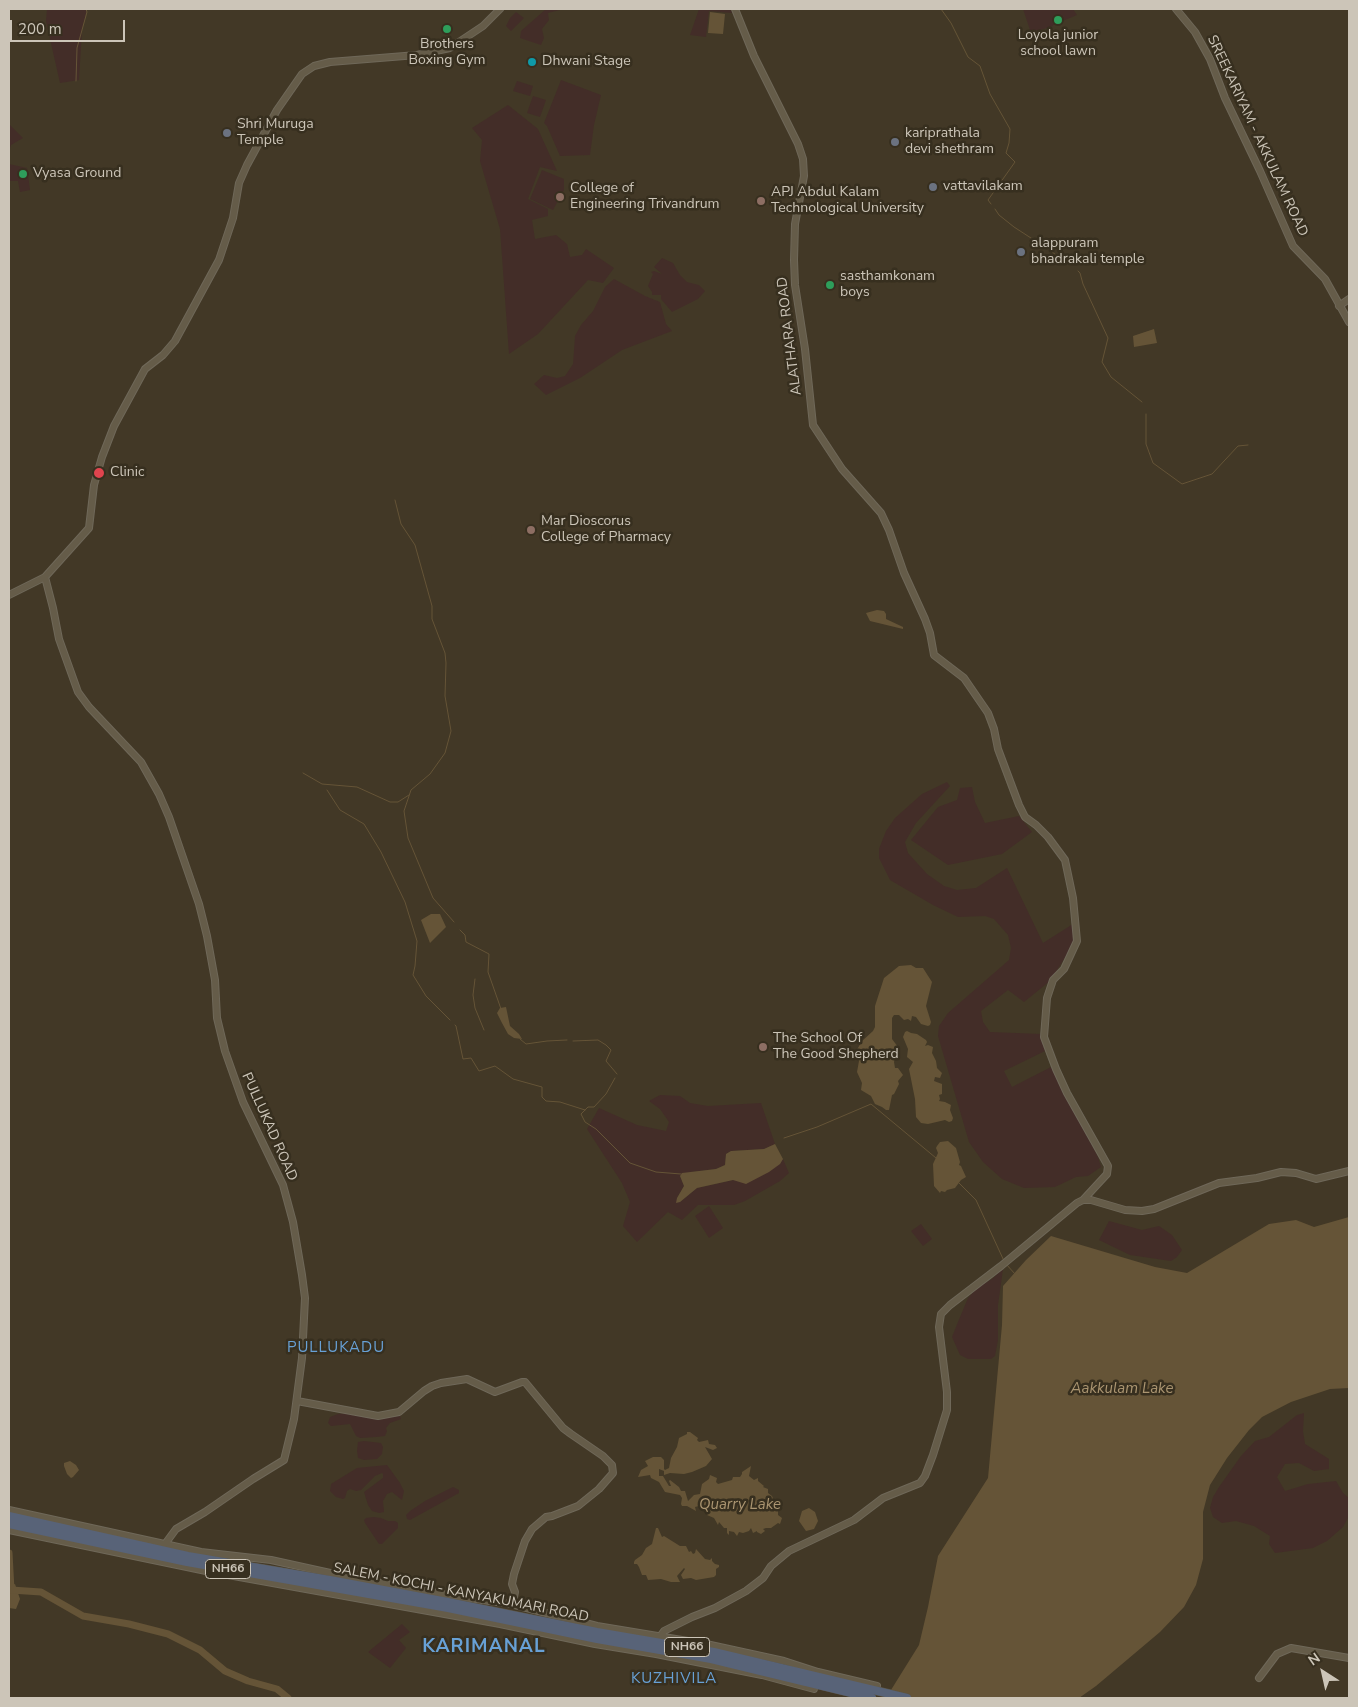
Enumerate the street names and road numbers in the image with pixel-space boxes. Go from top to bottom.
street label: SREEKARIYAM - AKKULAM ROAD [1203,33,1311,239]
street label: ALATHARA ROAD [774,276,806,396]
street label: PULLUKAD ROAD [238,1070,300,1184]
road number: NH66 [206,1560,250,1578]
street label: SALEM - KOCHI - KANYAKUMARI ROAD [332,1560,590,1626]
road number: NH66 [664,1638,710,1656]

